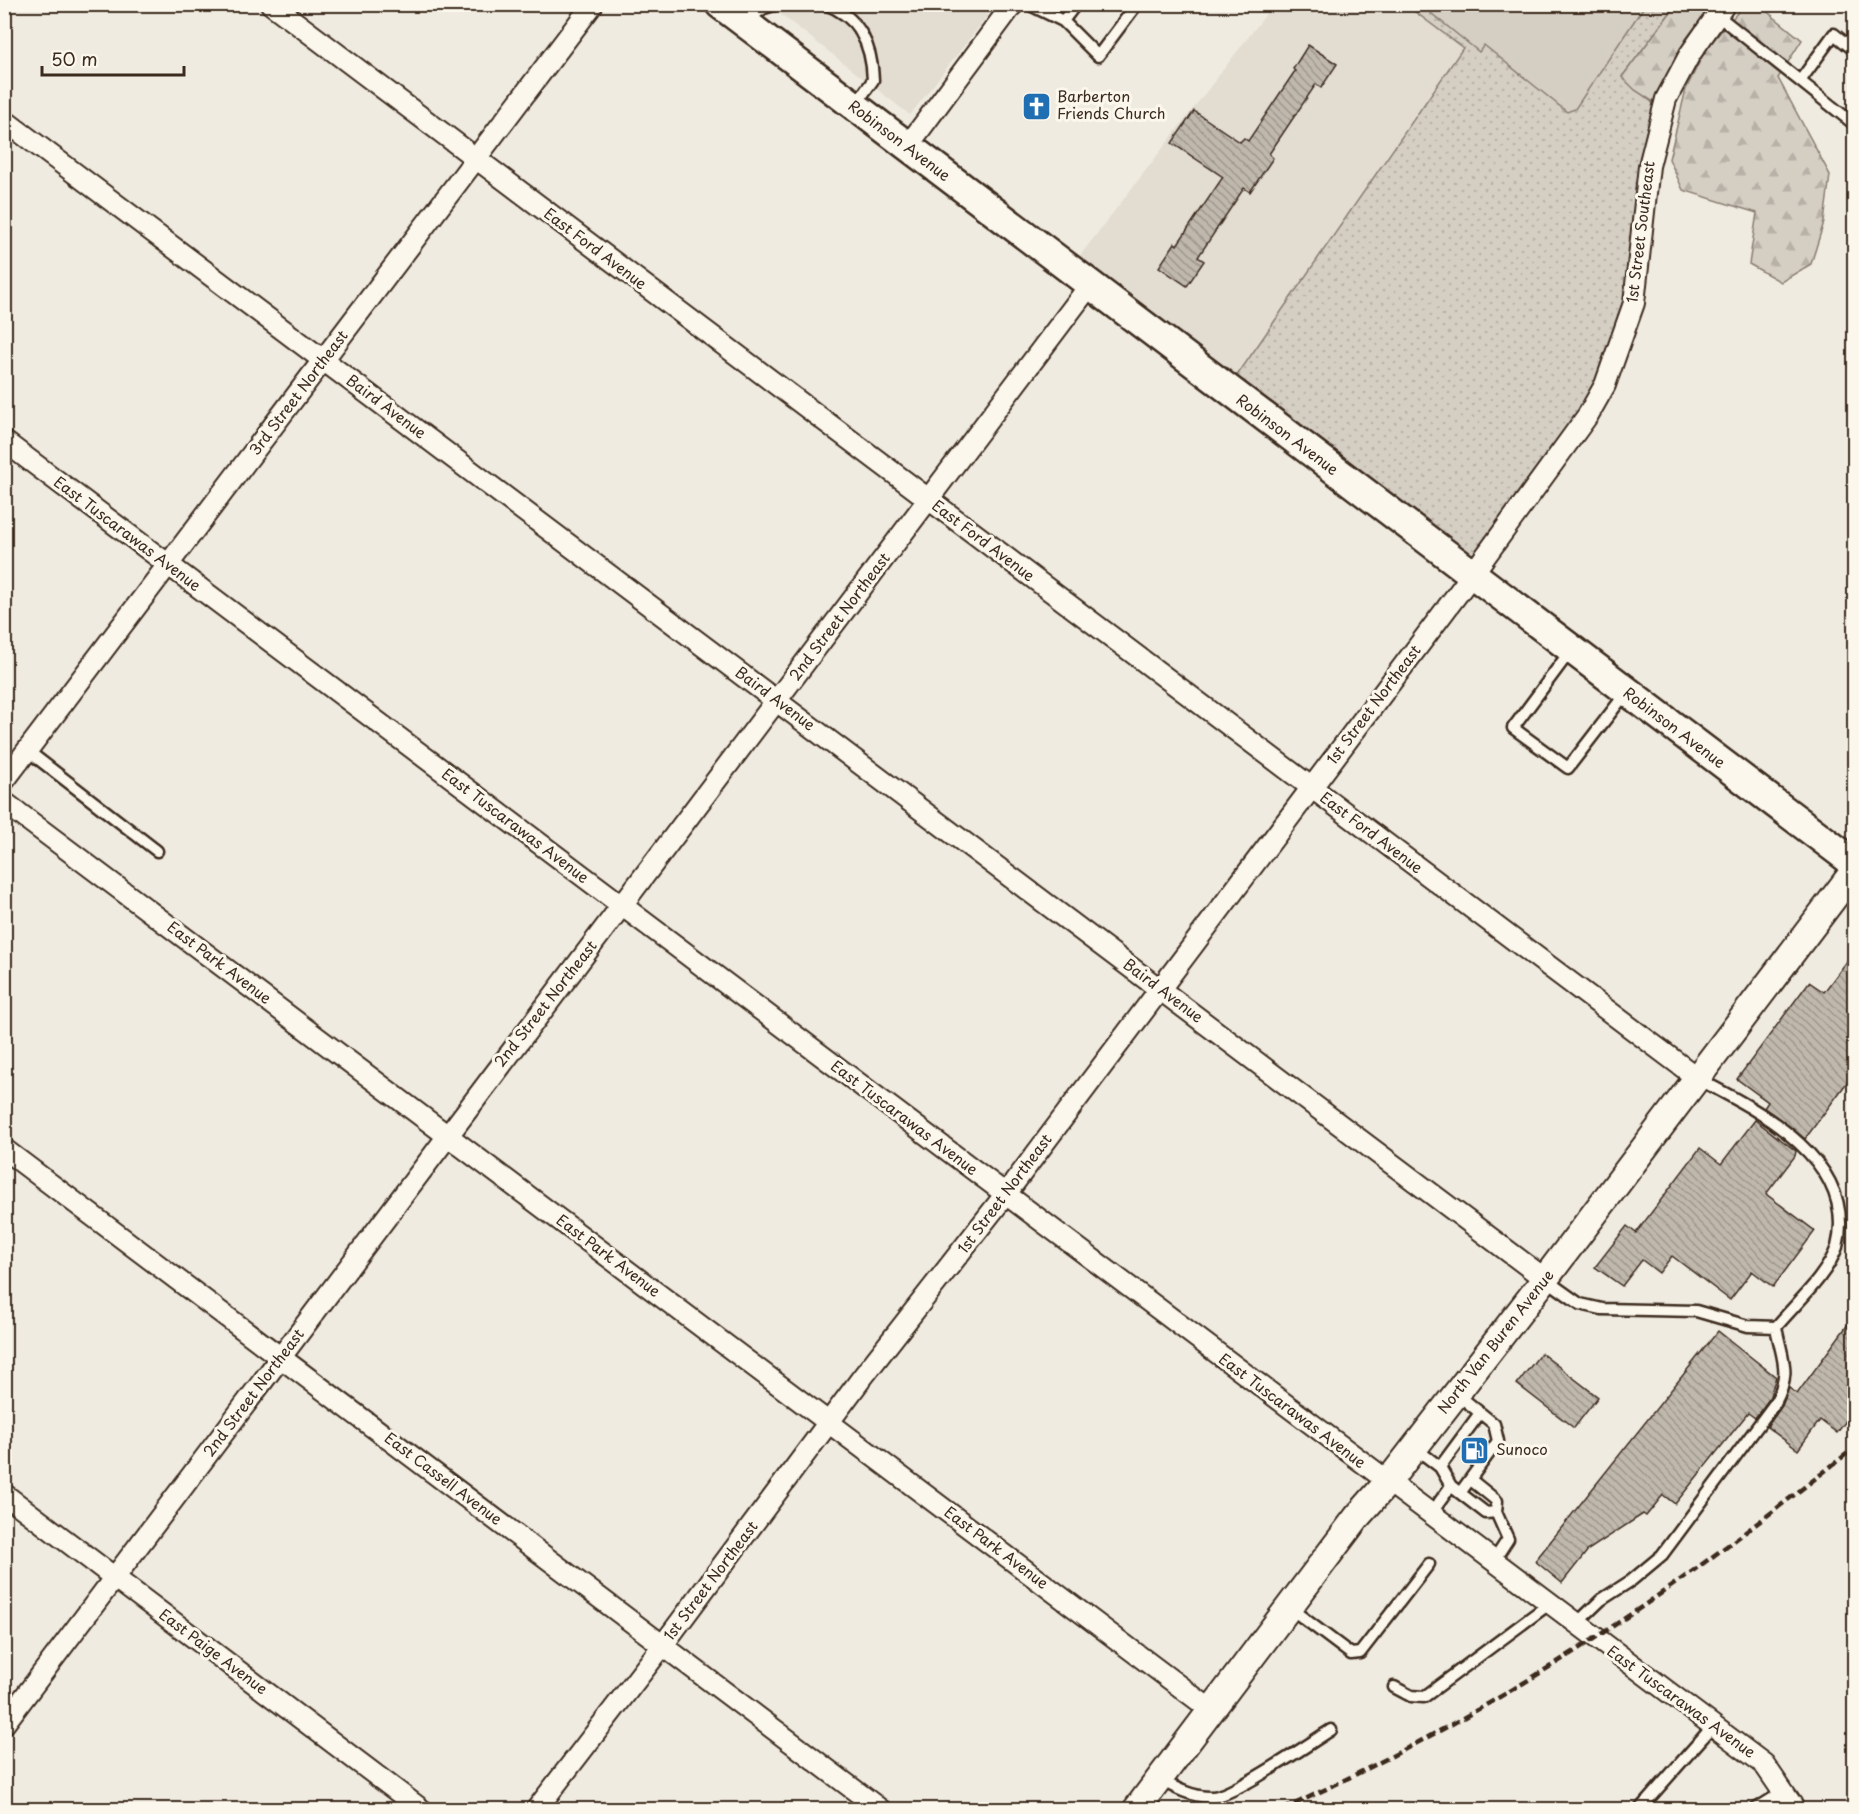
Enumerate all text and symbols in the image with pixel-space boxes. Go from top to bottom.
scale bar [42,39,184,77]
text: 50 m [51,45,98,72]
place label: Barberton Friends Church [1057,84,1165,124]
church icon: Barberton Friends Church [1020,90,1052,122]
street label: Robinson Avenue [844,94,956,186]
street label: 1st Street Southeast [1619,160,1660,304]
street label: East Ford Avenue [540,201,652,294]
street label: 3rd Street Northeast [243,325,353,460]
street label: Baird Avenue [342,368,432,444]
street label: Robinson Avenue [1232,388,1344,480]
street label: East Tuscarawas Avenue [50,470,206,596]
street label: East Ford Avenue [928,493,1040,586]
street label: 2nd Street Northeast [783,547,895,685]
street label: 1st Street Northeast [1320,639,1425,769]
street label: Baird Avenue [731,660,821,736]
street label: Robinson Avenue [1619,681,1731,773]
street label: East Tuscarawas Avenue [438,762,594,888]
street label: East Ford Avenue [1316,785,1428,878]
street label: East Park Avenue [163,915,277,1009]
street label: 2nd Street Northeast [488,935,602,1071]
street label: Baird Avenue [1119,952,1209,1028]
street label: East Tuscarawas Avenue [827,1054,983,1180]
street label: 1st Street Northeast [951,1128,1056,1258]
street label: East Park Avenue [552,1208,666,1302]
street label: North Van Buren Avenue [1431,1264,1559,1418]
street label: 2nd Street Northeast [197,1323,309,1461]
street label: East Tuscarawas Avenue [1215,1347,1371,1473]
street label: East Cassell Avenue [380,1426,508,1530]
fuel station icon: Sunoco [1459,1434,1491,1466]
place label: Sunoco [1496,1437,1548,1460]
street label: East Park Avenue [940,1500,1054,1594]
street label: 1st Street Northeast [657,1515,762,1645]
street label: East Paige Avenue [155,1602,273,1699]
street label: East Tuscarawas Avenue [1603,1639,1761,1763]

